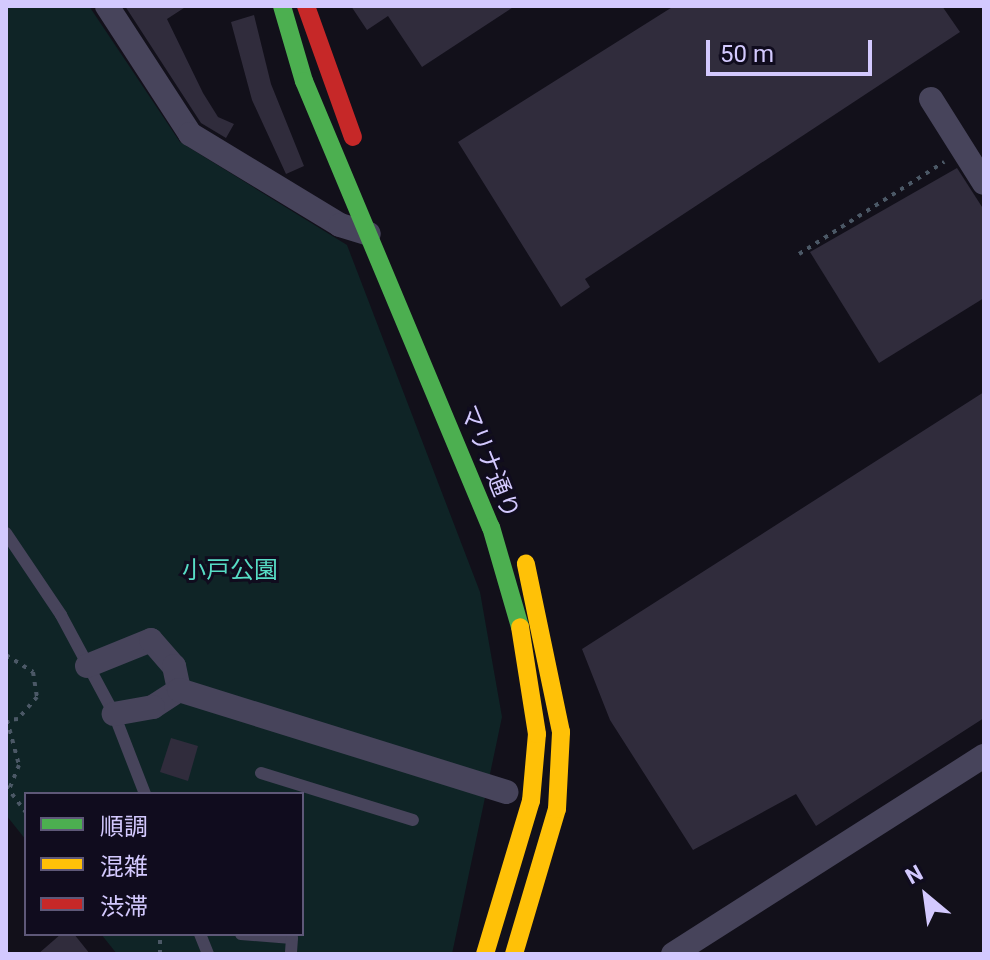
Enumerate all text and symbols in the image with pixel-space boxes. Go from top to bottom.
scale bar [710,24,876,74]
text: 50 m [720,40,774,68]
street label: マリナ通り [453,401,525,523]
park label: 小戸公園 [182,557,278,585]
legend [24,792,304,936]
text: 順調 [100,813,148,841]
text: 混雑 [100,853,148,881]
north arrow [886,856,966,936]
text: N [901,860,927,889]
text: 渋滞 [100,893,148,921]

